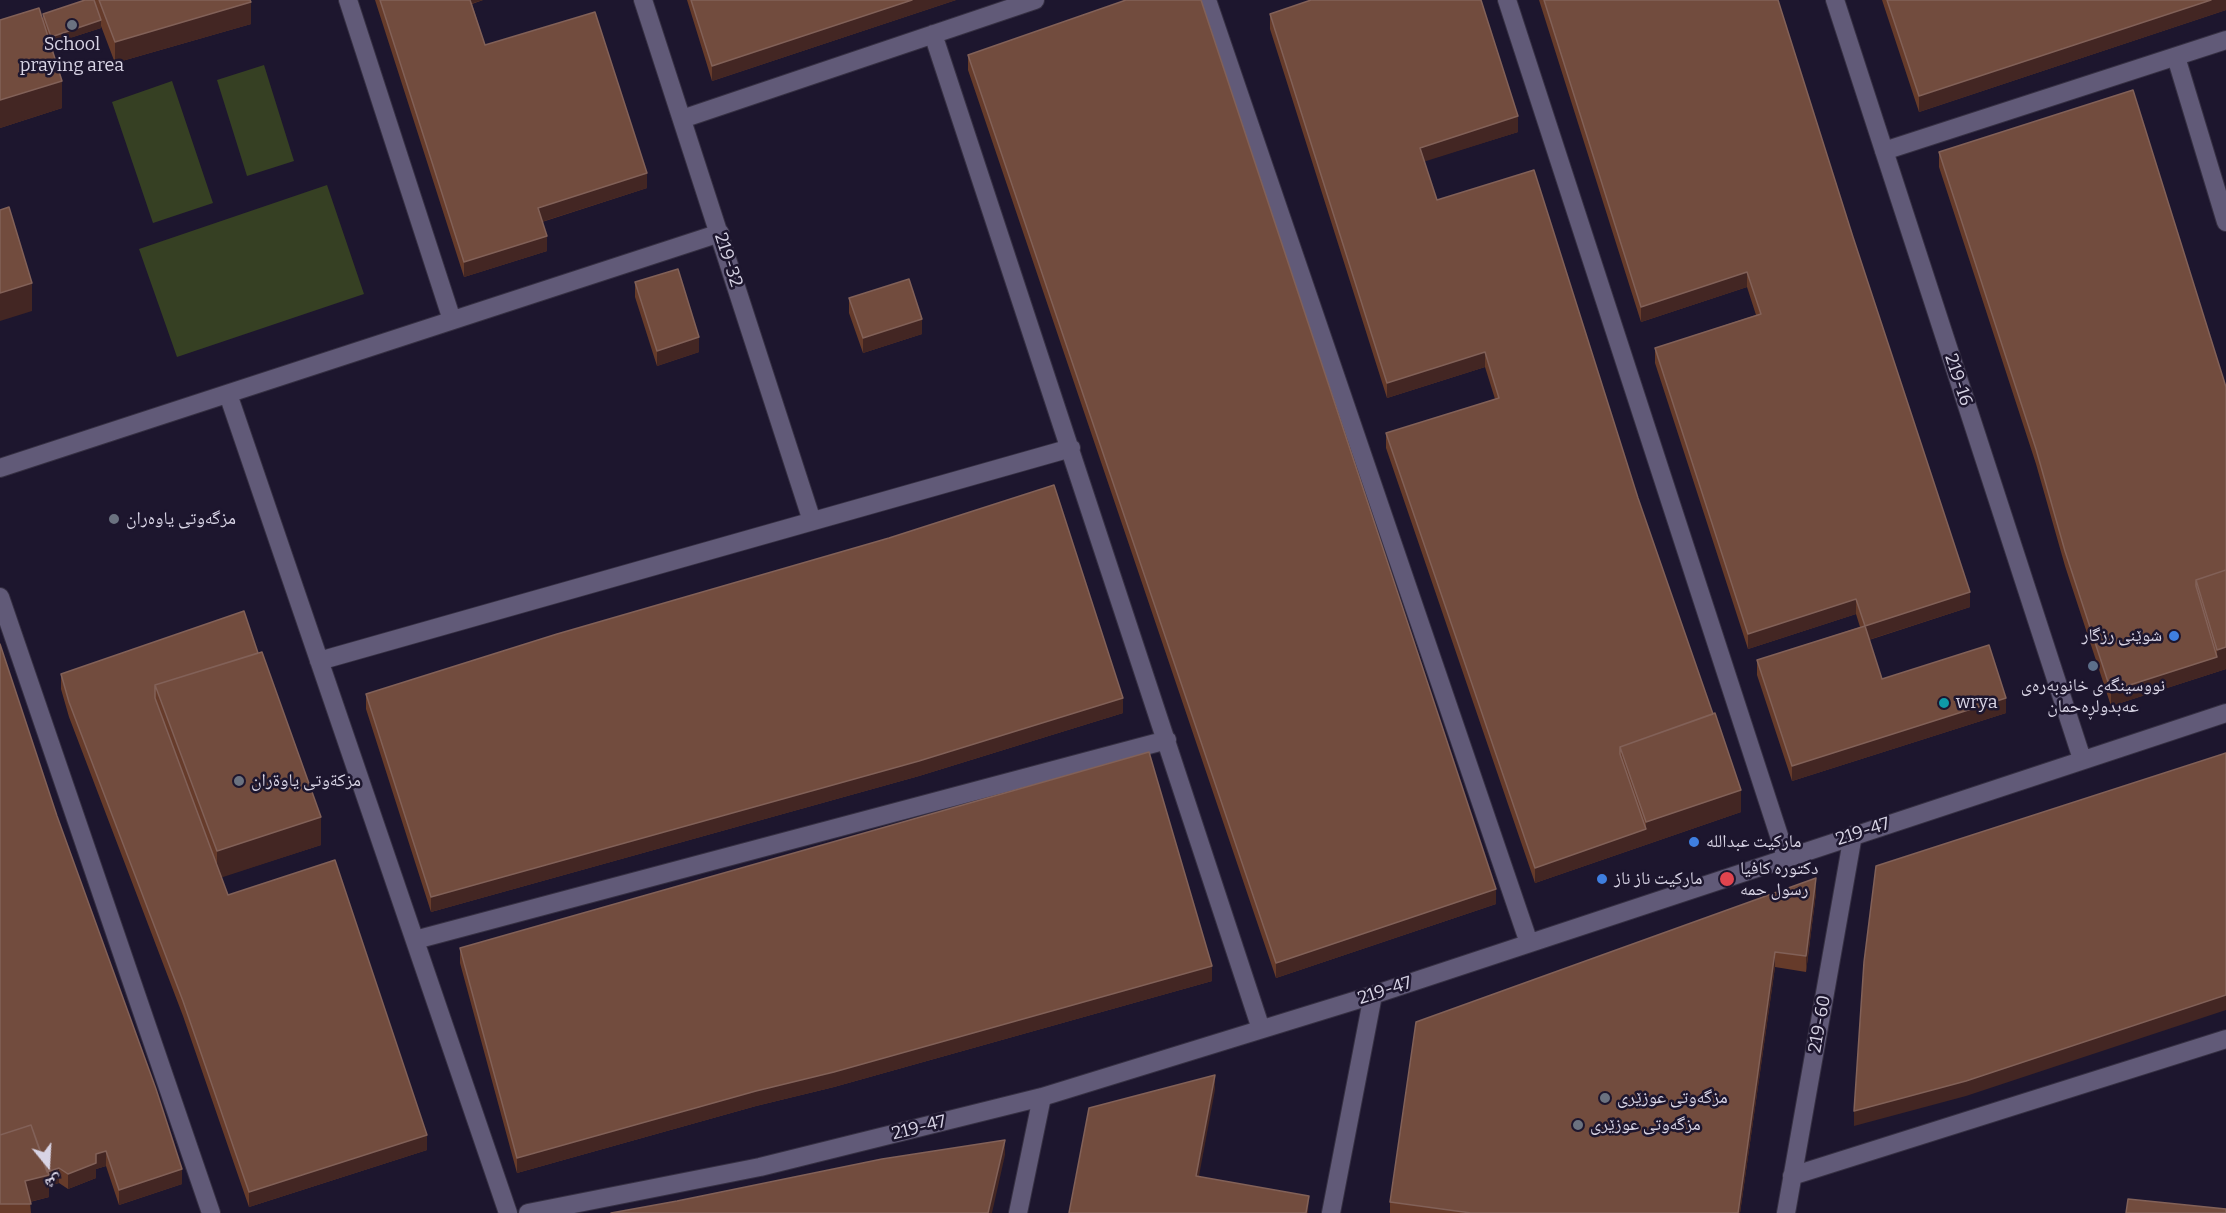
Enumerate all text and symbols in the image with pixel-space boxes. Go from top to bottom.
marker: School praying area [65,18,79,32]
place label: School praying area [20,34,124,76]
street label: 219-32 [709,230,747,290]
street label: 219-16 [1940,351,1976,409]
place label: مزگەوتی یاوەران [126,508,236,530]
marker: مزگەوتی یاوەران [107,512,121,526]
place label: شوێنی رزگار [2081,625,2162,647]
marker: شوێنی رزگار [2167,629,2181,643]
marker: نووسینگەی خانوبەرەی عەبدولڕەحمان [2086,659,2100,673]
place label: نووسینگەی خانوبەرەی عەبدولڕەحمان [2021,675,2165,718]
place label: wrya [1956,692,1997,714]
marker: wrya [1937,696,1951,710]
place label: مزكةوتى ياوةران [251,770,361,792]
marker: مزكةوتى ياوةران [232,774,246,788]
street label: 219-47 [1833,813,1893,851]
place label: ماركيت عبدالله [1706,831,1801,853]
marker: ماركيت عبدالله [1687,835,1701,849]
place label: دکتورە کافیا رسول حمە [1740,858,1818,900]
place label: ماركيت ناز ناز [1614,868,1702,890]
marker: دکتورە کافیا رسول حمە [1718,870,1736,888]
marker: ماركيت ناز ناز [1595,872,1609,886]
street label: 219-47 [1355,972,1415,1010]
street label: 219-60 [1804,994,1836,1054]
place label: مزگەوتی عوزێری [1617,1087,1728,1109]
marker: مزگەوتی عوزێری [1598,1091,1612,1105]
street label: 219-47 [890,1111,948,1145]
place label: مزگه‌وتی عوزێری [1590,1114,1701,1136]
marker: مزگه‌وتی عوزێری [1571,1118,1585,1132]
north arrow [18,1135,78,1195]
text: ش [43,1171,65,1194]

